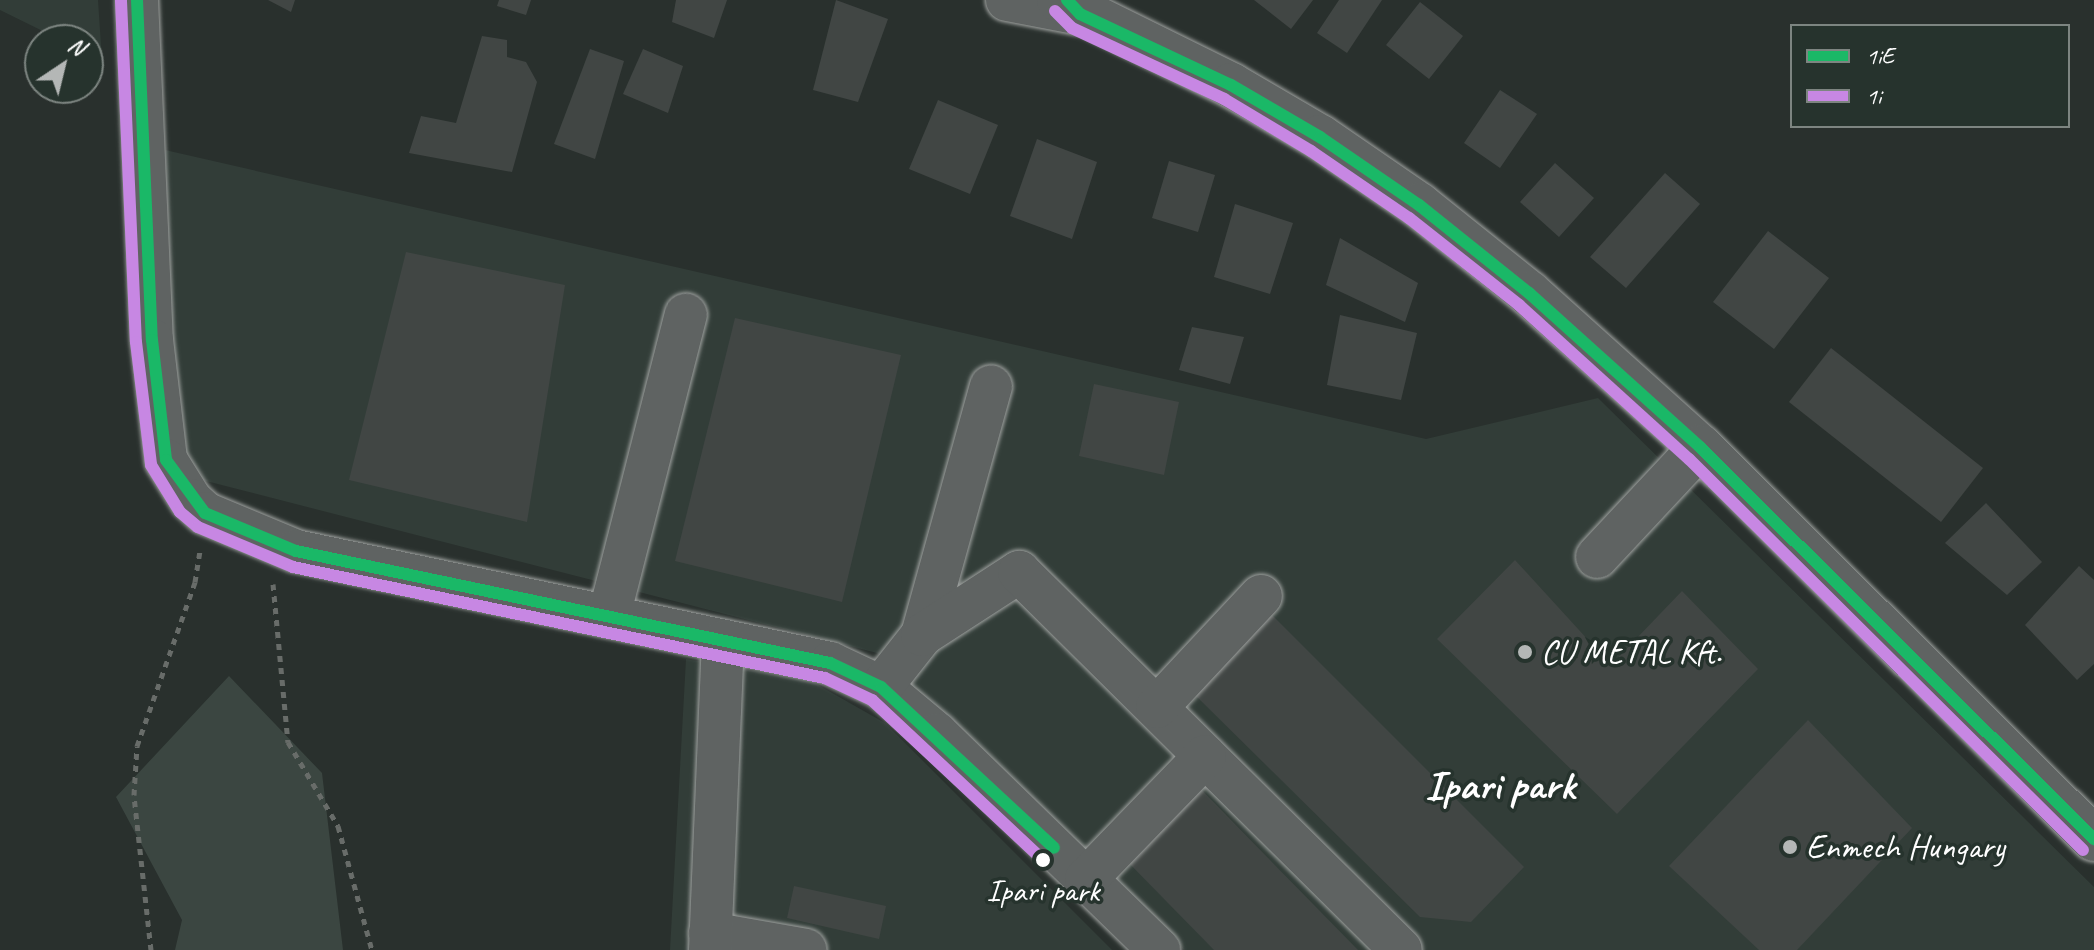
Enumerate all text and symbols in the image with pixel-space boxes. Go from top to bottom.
north arrow [24,24,104,104]
legend [1790,24,2070,128]
text: N [63,31,90,61]
text: 1iE [1866,41,1894,71]
text: 1i [1866,81,1881,111]
place label: CU METAL Kft. [1541,632,1720,672]
marker: CU METAL Kft. [1516,643,1534,661]
district label: Ipari park [1424,761,1576,811]
place label: Enmech Hungary [1806,827,2004,867]
marker: Enmech Hungary [1781,838,1799,856]
marker: Ipari park [1035,852,1051,868]
place label: Ipari park [986,872,1100,910]

